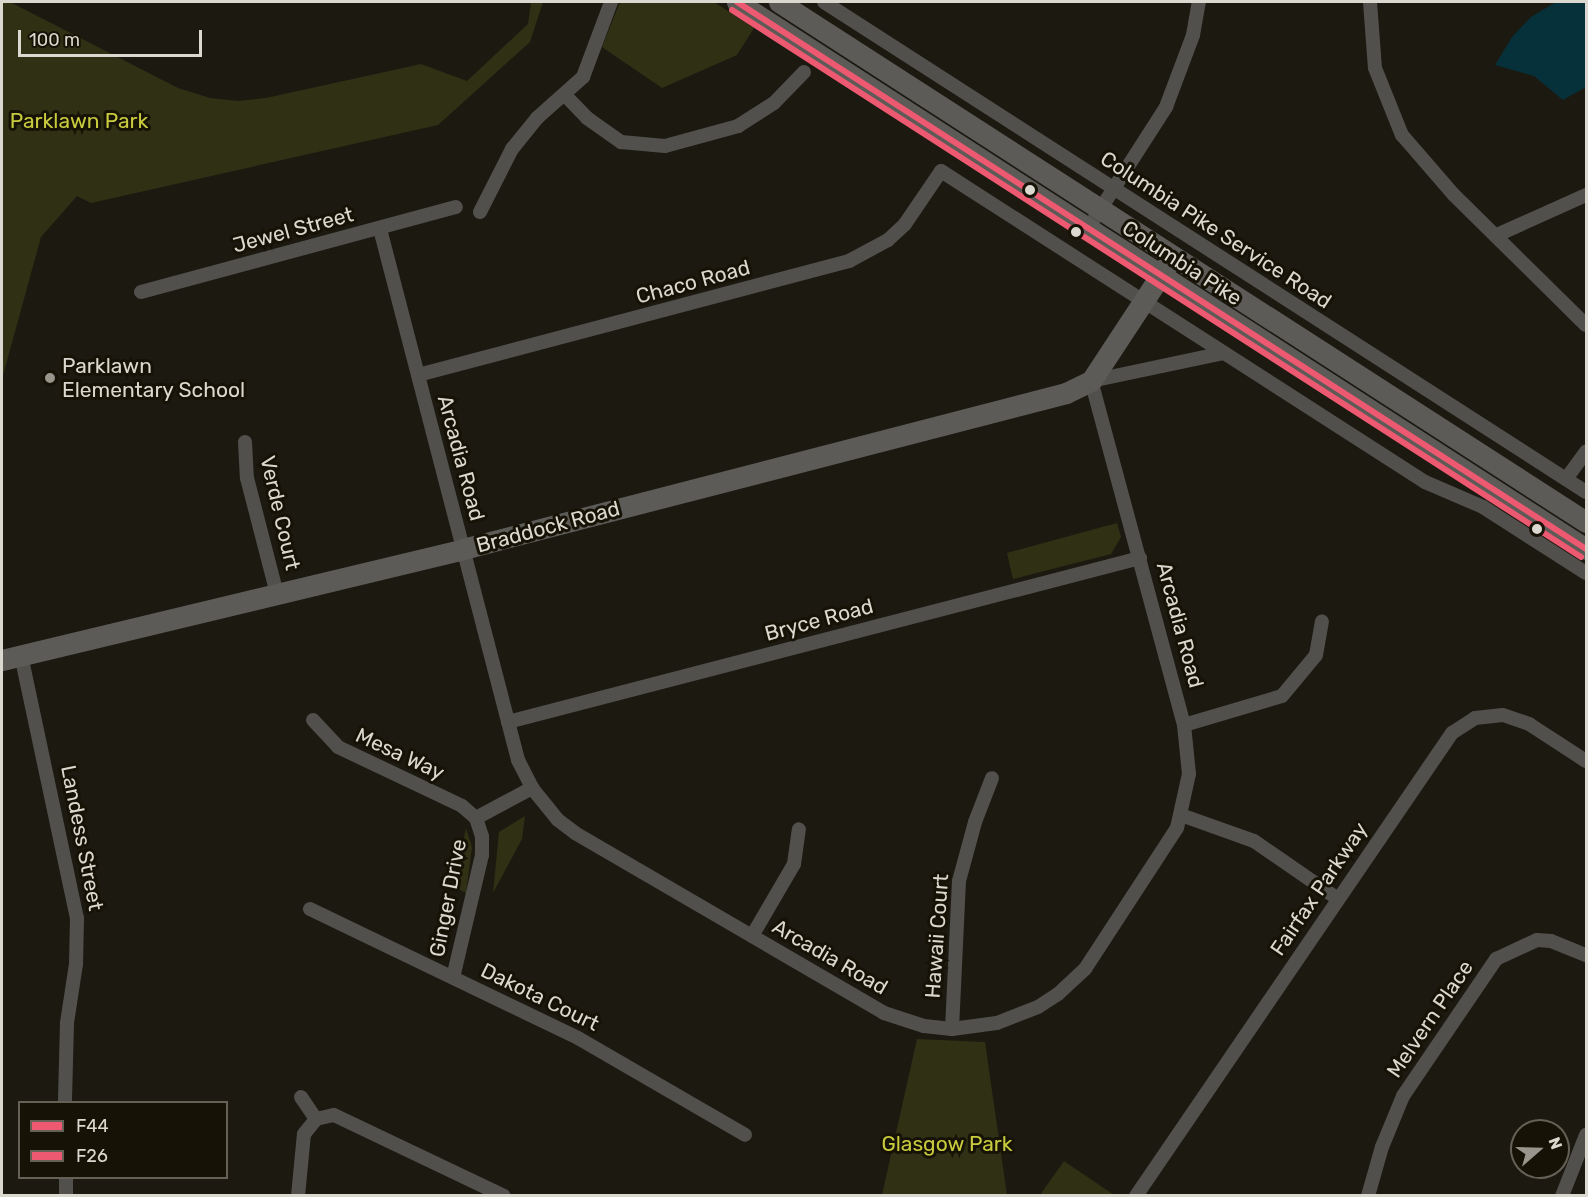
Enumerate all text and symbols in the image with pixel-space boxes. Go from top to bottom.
scale bar [21,18,206,56]
text: 100 m [29,29,80,51]
park label: Parklawn Park [10,108,148,134]
street label: Columbia Pike Service Road [1096,146,1336,314]
unlabelled marker [1024,184,1036,196]
street label: Jewel Street [230,202,356,258]
street label: Columbia Pike [1118,215,1246,311]
unlabelled marker [1070,226,1082,238]
street label: Chaco Road [633,255,753,309]
place label: Parklawn Elementary School [62,353,246,403]
marker: Parklawn Elementary School [43,371,57,385]
street label: Arcadia Road [432,392,490,524]
street label: Verde Court [255,453,305,573]
street label: Braddock Road [473,496,623,558]
unlabelled marker [1531,523,1543,535]
street label: Arcadia Road [1151,559,1209,691]
street label: Bryce Road [762,593,876,647]
street label: Mesa Way [352,722,448,786]
street label: Landess Street [56,763,108,913]
street label: Fairfax Parkway [1265,818,1373,960]
street label: Ginger Drive [424,837,472,959]
street label: Hawaii Court [920,873,954,999]
street label: Arcadia Road [768,914,892,1000]
street label: Melvern Place [1382,956,1478,1082]
street label: Dakota Court [477,958,603,1036]
legend [18,1101,228,1179]
text: F44 [76,1115,109,1137]
north arrow [1510,1119,1570,1179]
park label: Glasgow Park [881,1131,1013,1157]
text: N [1545,1135,1566,1152]
text: F26 [76,1145,108,1167]

